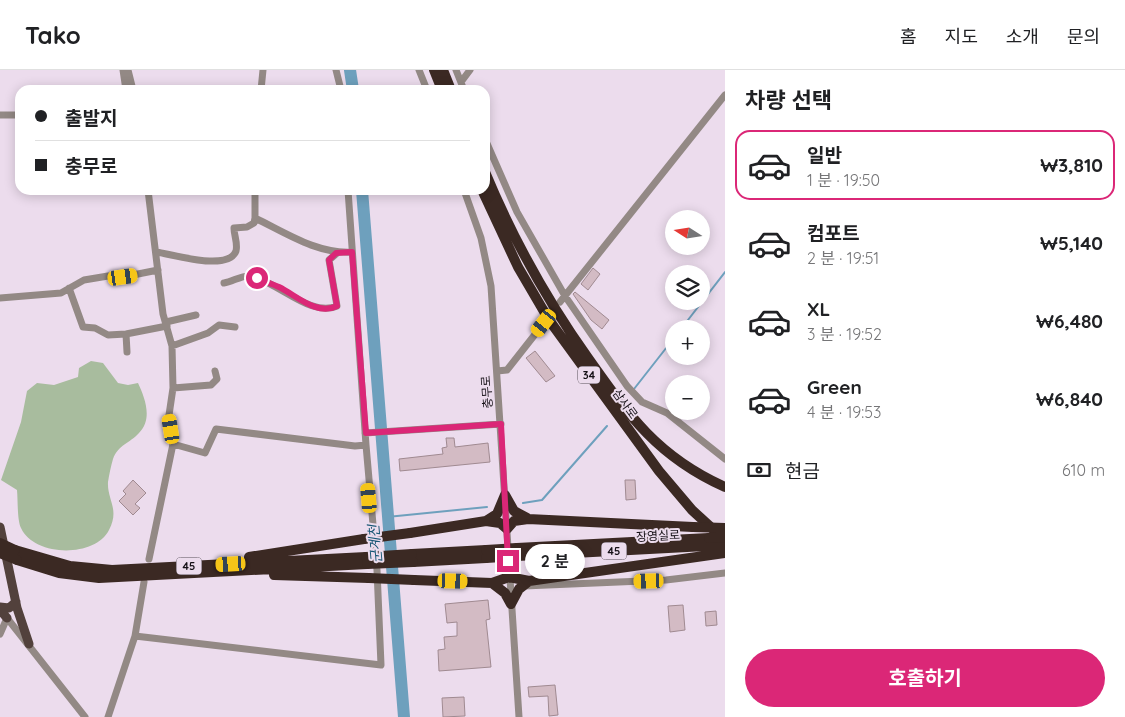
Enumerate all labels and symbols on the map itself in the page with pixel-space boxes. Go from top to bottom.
north arrow [665,210,710,255]
car [107,267,138,287]
route start [246,267,268,289]
car [528,307,559,339]
road number: 34 [578,366,600,384]
street label: 충무로 [478,375,495,409]
street label: 삼사로 [610,386,641,422]
car [161,413,180,445]
car [360,482,377,514]
water label: 군계천 [364,523,386,564]
street label: 장영실로 [636,527,680,544]
road number: 45 [602,542,626,560]
callout: 2 분 [526,544,586,578]
route end [497,550,519,572]
car [215,556,246,572]
road number: 45 [176,558,202,574]
car [437,573,468,589]
car [633,573,664,589]

